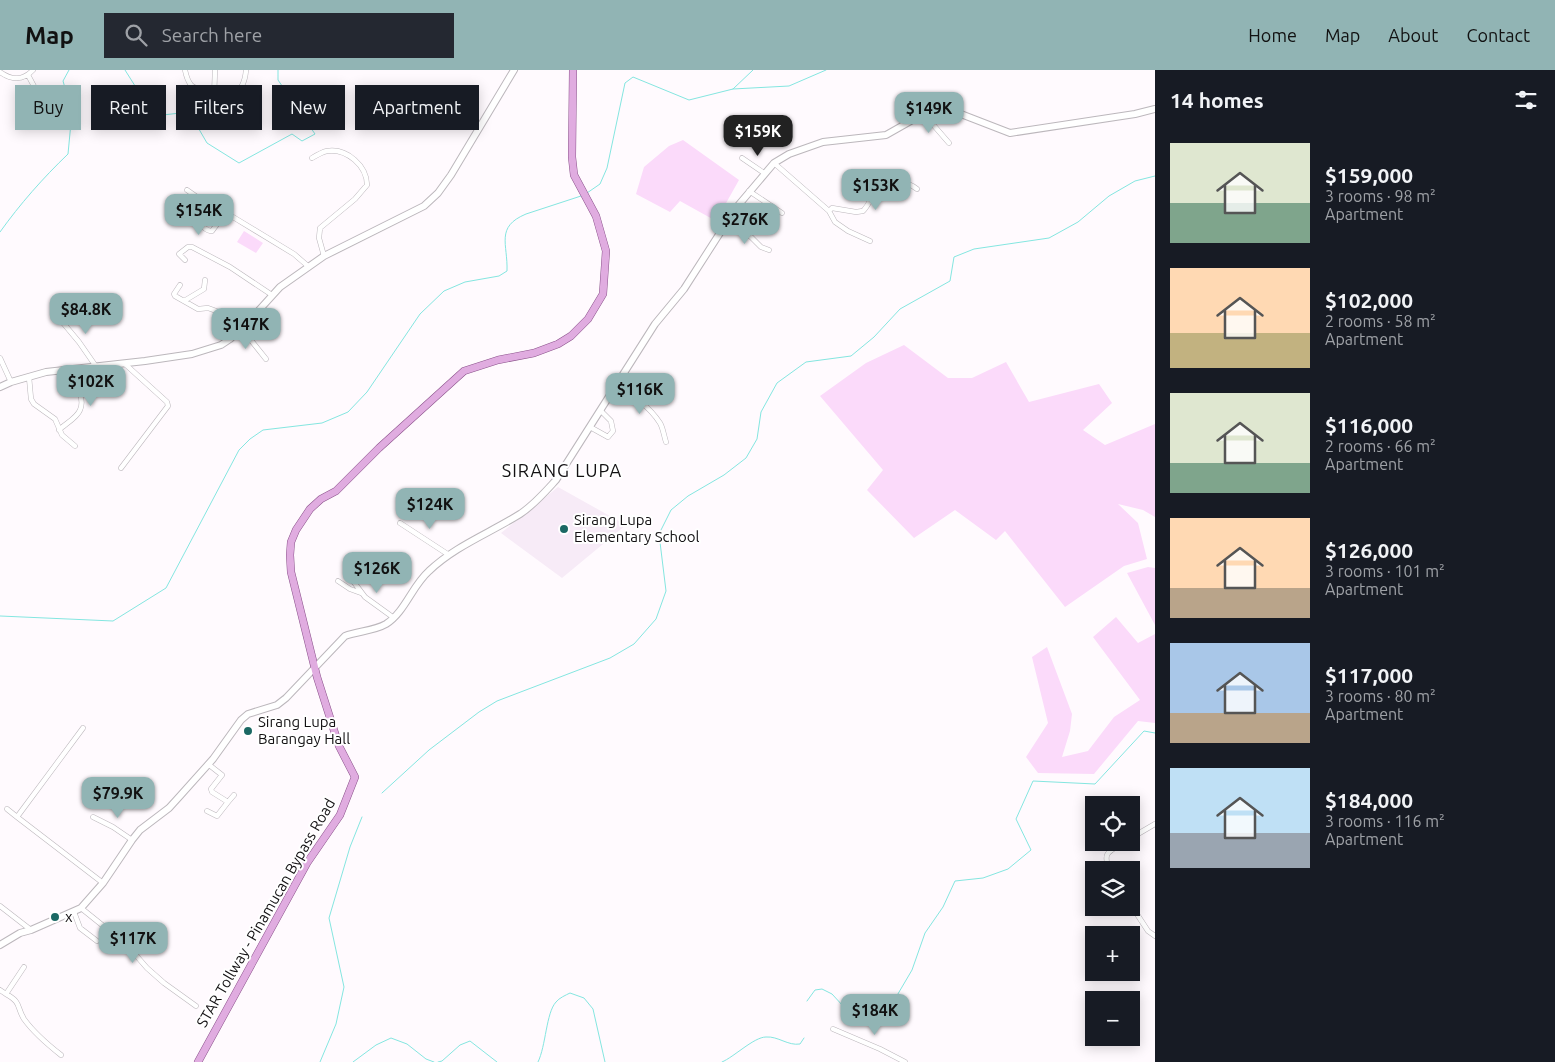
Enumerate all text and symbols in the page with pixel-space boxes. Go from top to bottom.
search box [104,13,454,58]
icon: search [122,21,150,49]
text: Map [25,22,74,49]
text: Search here [162,24,262,46]
text: Home [1248,25,1297,45]
text: Map [1325,25,1360,45]
text: About [1388,25,1438,45]
text: Contact [1466,25,1530,45]
chip: Buy [15,85,81,130]
chip: Rent [91,85,166,130]
chip: Filters [176,85,262,130]
chip: New [272,85,345,130]
chip: Apartment [355,85,479,130]
icon: filters [1512,86,1540,114]
text: 14 homes [1170,88,1264,112]
pin: $149K [894,92,964,134]
text: $149K [906,99,952,117]
pin: $159K [723,114,793,157]
text: $159K [735,122,781,140]
icon: home [1210,163,1270,223]
text: $159,000 [1325,163,1413,187]
pin: $153K [841,168,911,211]
text: $153K [853,176,899,194]
text: 3 rooms · 98 m² [1325,187,1436,205]
pin: $154K [164,194,234,236]
text: $154K [176,201,222,219]
pin: $276K [710,202,780,245]
text: Apartment [1325,205,1403,223]
text: $276K [722,210,768,228]
icon: home [1210,288,1270,348]
text: $102,000 [1325,288,1413,312]
pin: $84.8K [45,292,127,335]
text: $84.8K [61,300,111,318]
pin: $147K [211,308,281,350]
text: 2 rooms · 58 m² [1325,312,1436,330]
text: $147K [223,315,269,333]
text: Apartment [1325,330,1403,348]
pin: $102K [56,364,126,407]
text: $102K [68,372,114,390]
pin: $116K [605,372,675,415]
text: $116K [617,380,663,398]
icon: home [1210,413,1270,473]
text: $116,000 [1325,413,1413,437]
text: 2 rooms · 66 m² [1325,437,1436,455]
text: Apartment [1325,455,1403,473]
district label: SIRANG LUPA [502,460,622,480]
pin: $124K [395,488,465,530]
text: $124K [407,495,453,513]
place label: Sirang Lupa Elementary School [574,511,700,545]
marker: Sirang Lupa Elementary School [558,523,570,535]
icon: home [1210,538,1270,598]
text: $126,000 [1325,538,1413,562]
pin: $126K [342,552,412,594]
text: $126K [354,559,400,577]
text: 3 rooms · 101 m² [1325,562,1445,580]
text: Apartment [1325,580,1403,598]
icon: home [1210,663,1270,723]
text: $117,000 [1325,663,1413,687]
text: 3 rooms · 80 m² [1325,687,1436,705]
text: Apartment [1325,705,1403,723]
place label: Sirang Lupa Barangay Hall [258,713,350,747]
marker: Sirang Lupa Barangay Hall [242,725,254,737]
pin: $79.9K [77,776,159,819]
text: $79.9K [93,784,143,802]
icon: home [1210,788,1270,848]
text: $184,000 [1325,788,1413,812]
street label: STAR Tollway - Pinamucan Bypass Road [193,795,338,1030]
map controls [1085,796,1140,1046]
button: locate [1085,796,1140,851]
text: 3 rooms · 116 m² [1325,812,1445,830]
text: Apartment [1325,830,1403,848]
button: layers [1085,861,1140,916]
place label: x [65,908,73,925]
marker: x [49,911,61,923]
pin: $117K [98,922,168,964]
button: + [1085,926,1140,981]
text: $117K [110,929,156,947]
button: − [1085,991,1140,1046]
pin: $184K [840,994,910,1036]
text: $184K [852,1001,898,1019]

